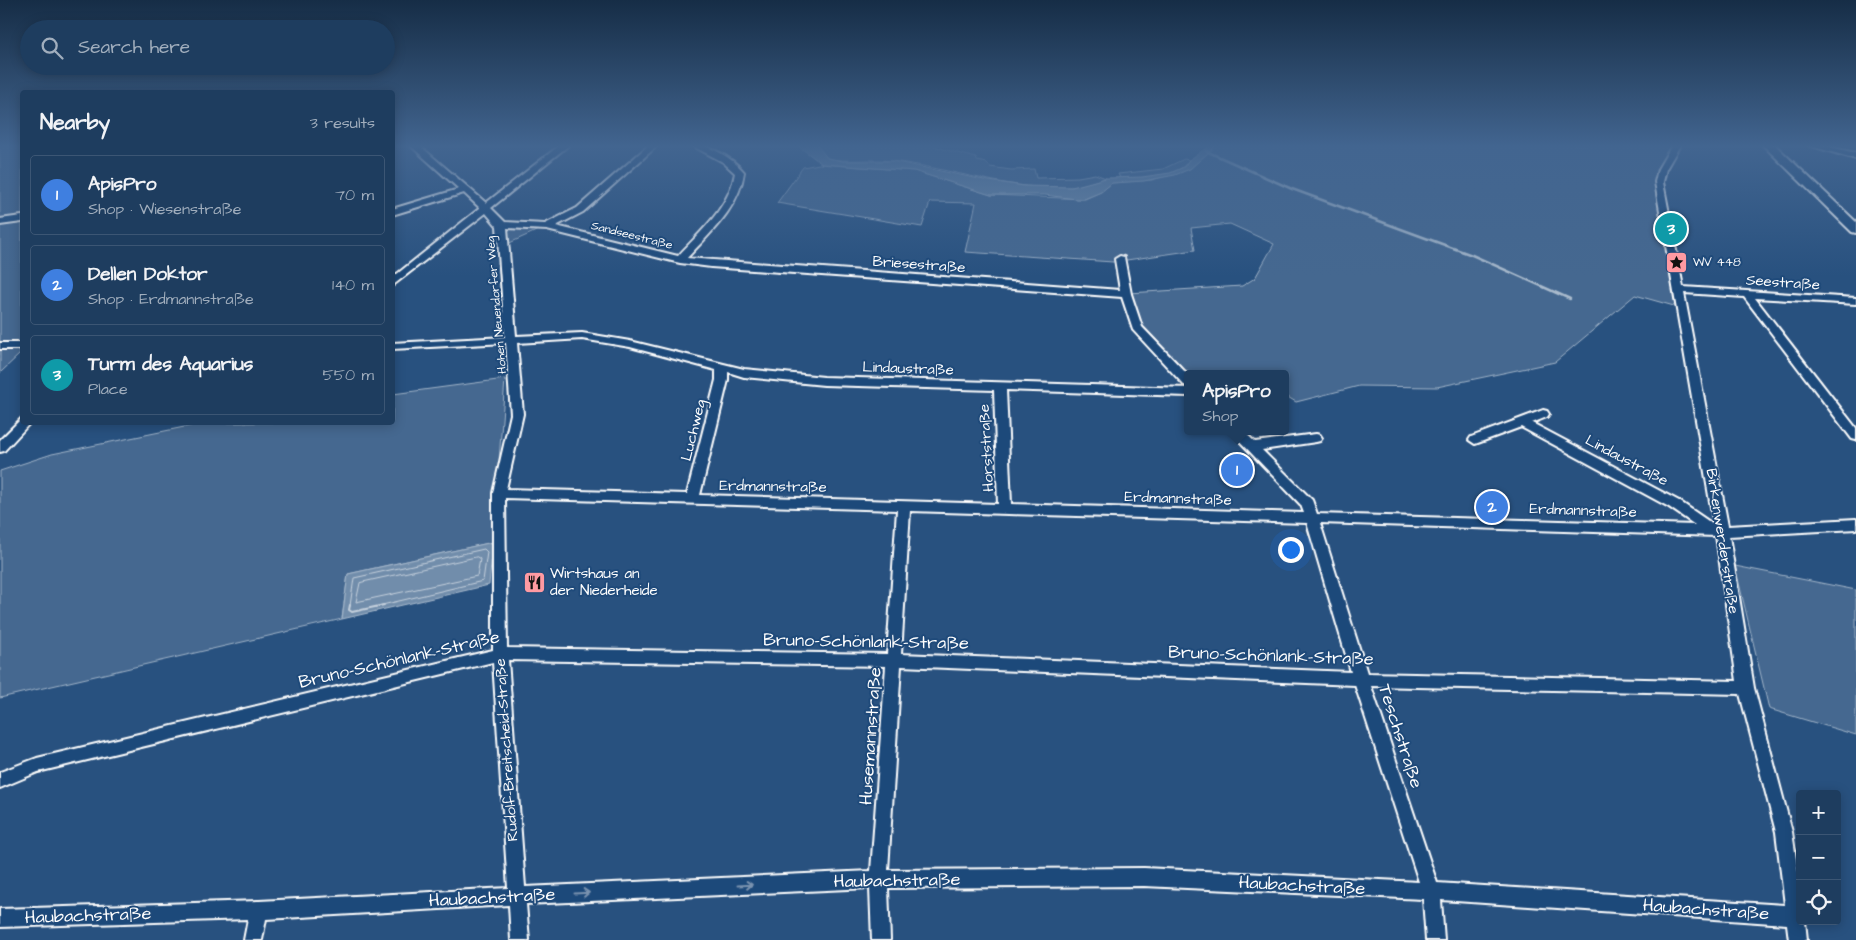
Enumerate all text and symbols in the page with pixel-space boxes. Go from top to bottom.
search box [20,20,395,75]
icon: search [38,34,66,62]
text: Search here [78,34,190,61]
text: Nearby [40,108,110,137]
text: 3 results [310,112,375,134]
text: ApisPro [88,171,156,198]
text: 1 [56,184,58,206]
text: 70 m [335,184,374,206]
text: Shop · Wiesenstraße [88,198,241,220]
pin: 3 [1655,210,1687,248]
street label: Sandseestraße [589,217,675,254]
street label: Hohen Neuendorfer Weg [482,235,512,375]
place icon: WV 448 [1665,250,1689,274]
street label: Briesestraße [872,251,966,278]
place label: WV 448 [1693,254,1741,271]
text: Dellen Doktor [88,261,208,288]
street label: Seestraße [1745,269,1821,296]
text: 2 [52,274,62,296]
text: 140 m [332,274,374,296]
text: Shop · Erdmannstraße [88,288,254,310]
text: Turm des Aquarius [88,351,253,378]
street label: Lindaustraße [862,356,954,381]
text: 3 [53,364,61,386]
text: 550 m [322,364,374,386]
popup [1184,370,1289,435]
text: Place [88,378,128,400]
text: ApisPro [1202,378,1271,405]
street label: Luchweg [676,397,712,463]
street label: Horststraße [974,404,999,492]
text: Shop [1202,405,1238,427]
street label: Lindaustraße [1581,430,1672,491]
pin: 1 [1221,451,1253,489]
street label: Birkenwerderstraße [1701,467,1744,615]
street label: Erdmannstraße [719,475,827,498]
street label: Erdmannstraße [1124,486,1232,511]
pin: 2 [1476,488,1508,526]
street label: Erdmannstraße [1529,498,1637,523]
your location [1278,537,1304,563]
place label: Wirtshaus an der Niederheide [550,563,658,601]
restaurant icon: Wirtshaus an der Niederheide [522,570,546,594]
street label: Bruno-Schönlank-Straße [296,624,502,695]
street label: Bruno-Schönlank-Straße [763,627,969,656]
street label: Bruno-Schönlank-Straße [1168,639,1374,672]
street label: Rudolf-Breitscheid-Straße [490,658,523,842]
street label: Husemannstraße [853,666,888,806]
street label: Teschstraße [1372,681,1429,792]
map controls [1796,790,1841,925]
button: + [1796,790,1841,835]
button: − [1796,835,1841,880]
street label: Haubachstraße [833,867,961,894]
street label: Haubachstraße [1238,870,1366,901]
button: locate [1796,880,1841,925]
one-way arrow [736,881,752,890]
street label: Haubachstraße [428,882,556,913]
one-way arrow [574,888,590,897]
street label: Haubachstraße [1642,893,1770,926]
street label: Haubachstraße [24,901,152,930]

